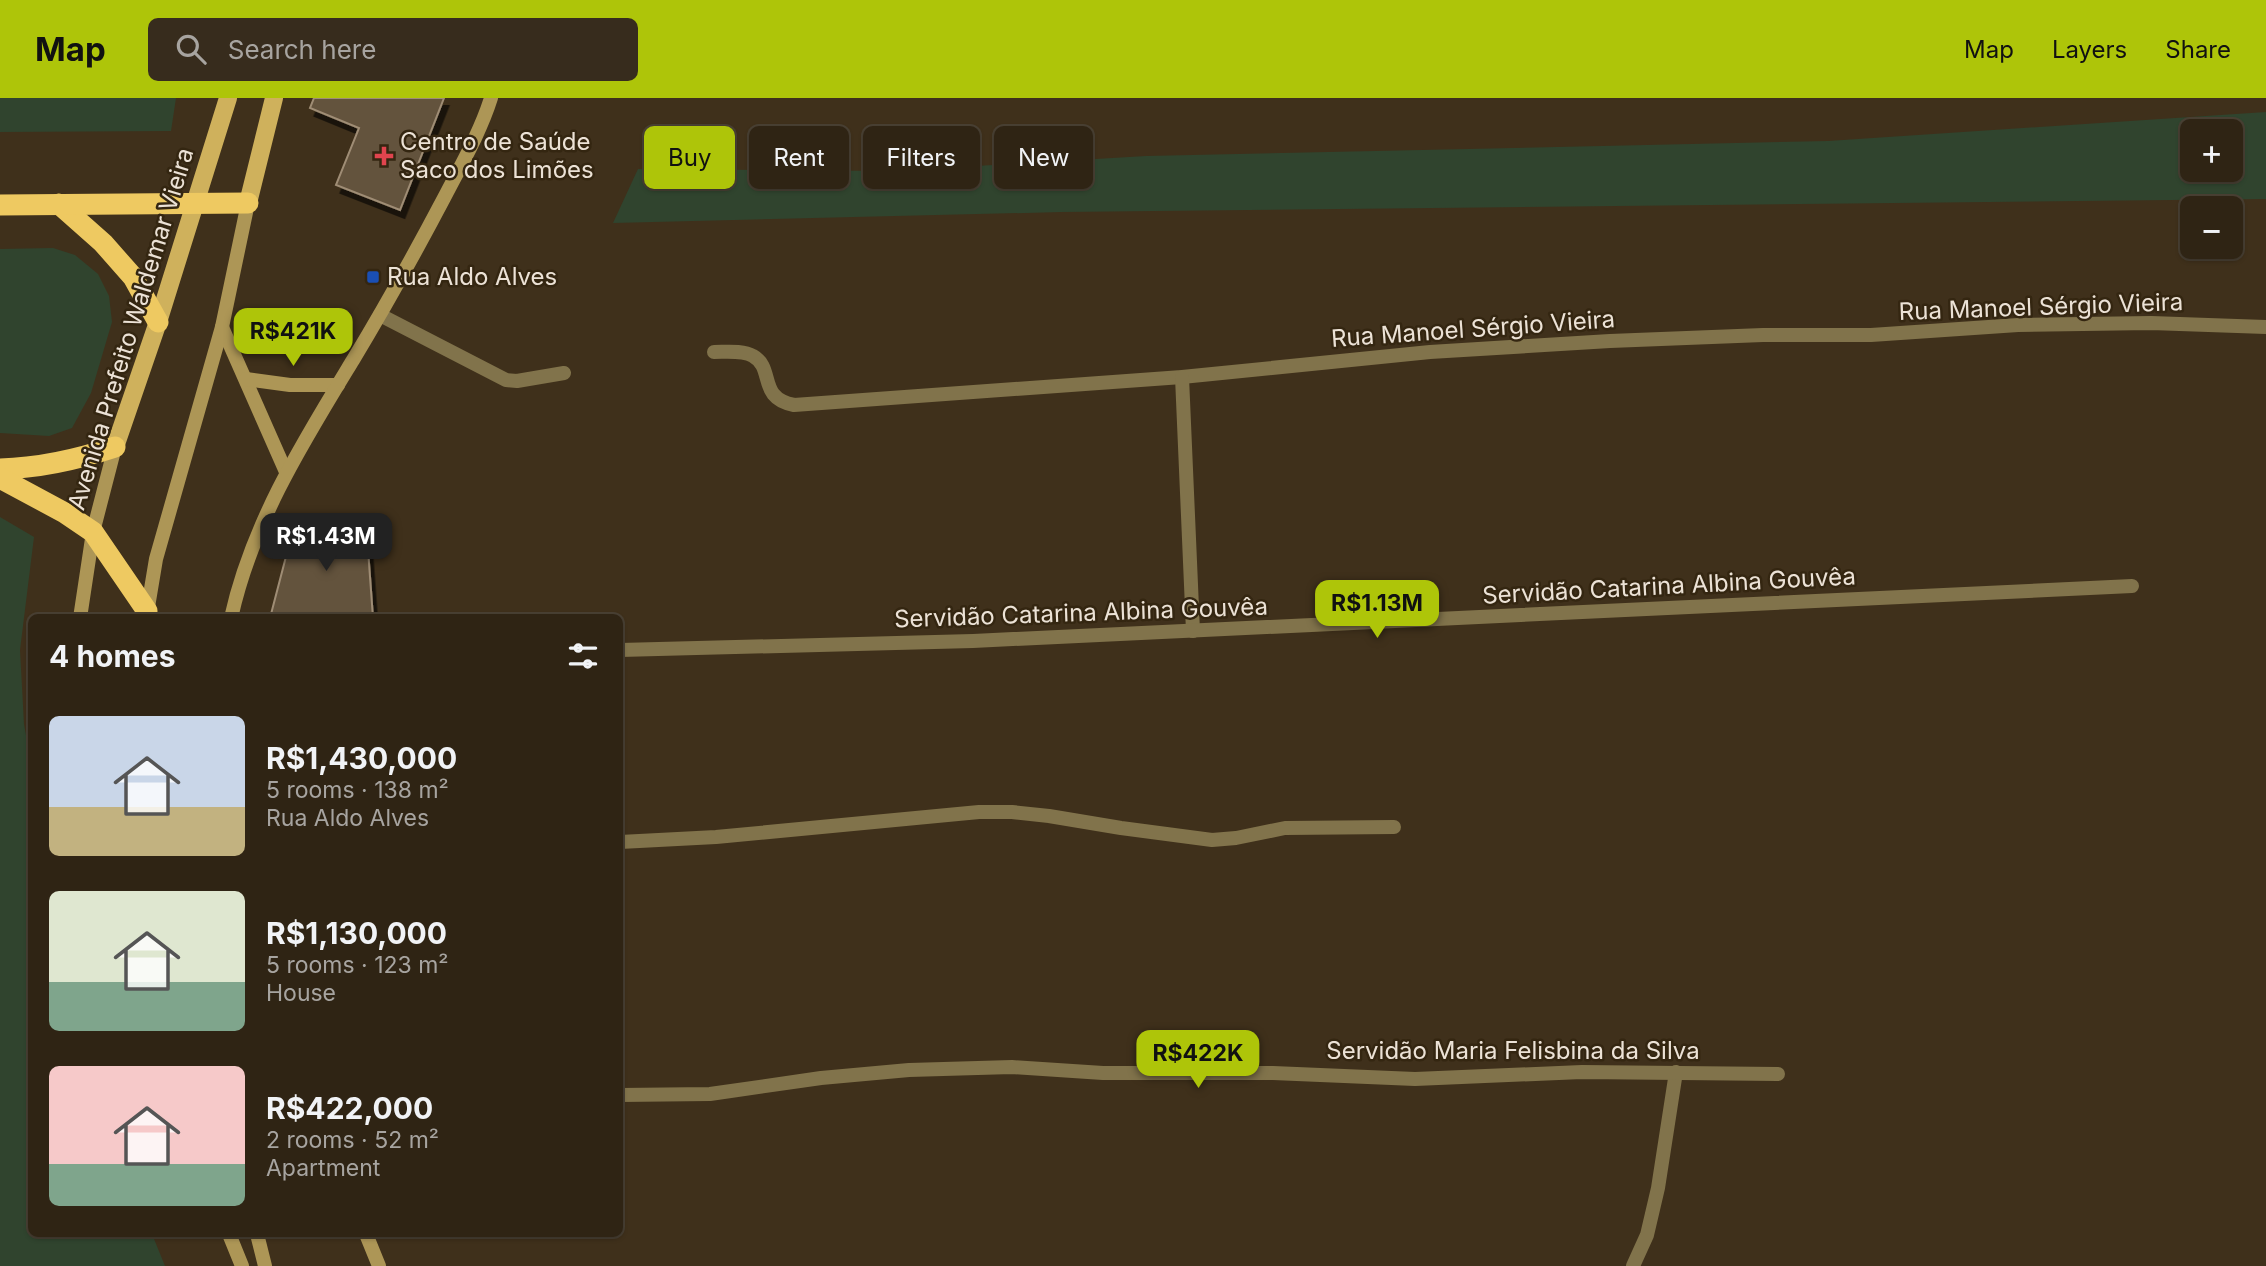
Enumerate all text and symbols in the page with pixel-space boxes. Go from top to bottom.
search box [148,18,638,81]
text: Map [35,29,106,69]
icon: search [172,30,210,68]
text: Search here [228,34,376,65]
text: Map [1964,35,2014,64]
text: Layers [2052,35,2127,64]
text: Share [2165,35,2231,64]
map controls [2180,119,2243,259]
button: + [2180,119,2243,182]
chip: Buy [644,126,735,189]
chip: Rent [749,126,849,189]
chip: Filters [863,126,980,189]
chip: New [994,126,1093,189]
place label: Centro de Saúde Saco dos Limões [400,127,594,184]
street label: Avenida Prefeito Waldemar Vieira [62,144,199,513]
marker: Centro de Saúde Saco dos Limões [374,146,394,166]
button: − [2180,196,2243,259]
place label: Rua Aldo Alves [387,262,557,291]
marker: Rua Aldo Alves [365,269,381,285]
street label: Rua Manoel Sérgio Vieira [1898,287,2184,326]
street label: Rua Manoel Sérgio Vieira [1330,304,1616,353]
pin: R$421K [236,308,350,368]
text: R$421K [250,317,336,345]
pin: R$1.43M [261,514,391,573]
text: R$1.43M [276,522,376,550]
street label: Servidão Catarina Albina Gouvêa [1481,561,1856,610]
pin: R$1.13M [1312,580,1442,640]
text: R$1.13M [1331,589,1423,617]
street label: Servidão Catarina Albina Gouvêa [894,591,1268,634]
icon: filters [564,637,602,675]
text: 4 homes [49,638,176,674]
text: R$1,430,000 [266,740,457,776]
icon: home [105,744,189,828]
text: 5 rooms · 138 m² [266,776,449,804]
text: Rua Aldo Alves [266,804,429,832]
text: R$1,130,000 [266,915,447,951]
icon: home [105,919,189,1003]
text: 5 rooms · 123 m² [266,951,449,979]
text: House [266,979,336,1007]
pin: R$422K [1141,1030,1255,1090]
street label: Servidão Maria Felisbina da Silva [1326,1036,1700,1065]
text: R$422K [1152,1039,1244,1067]
text: R$422,000 [266,1090,433,1126]
icon: home [105,1094,189,1178]
text: 2 rooms · 52 m² [266,1126,439,1154]
text: Apartment [266,1154,380,1182]

